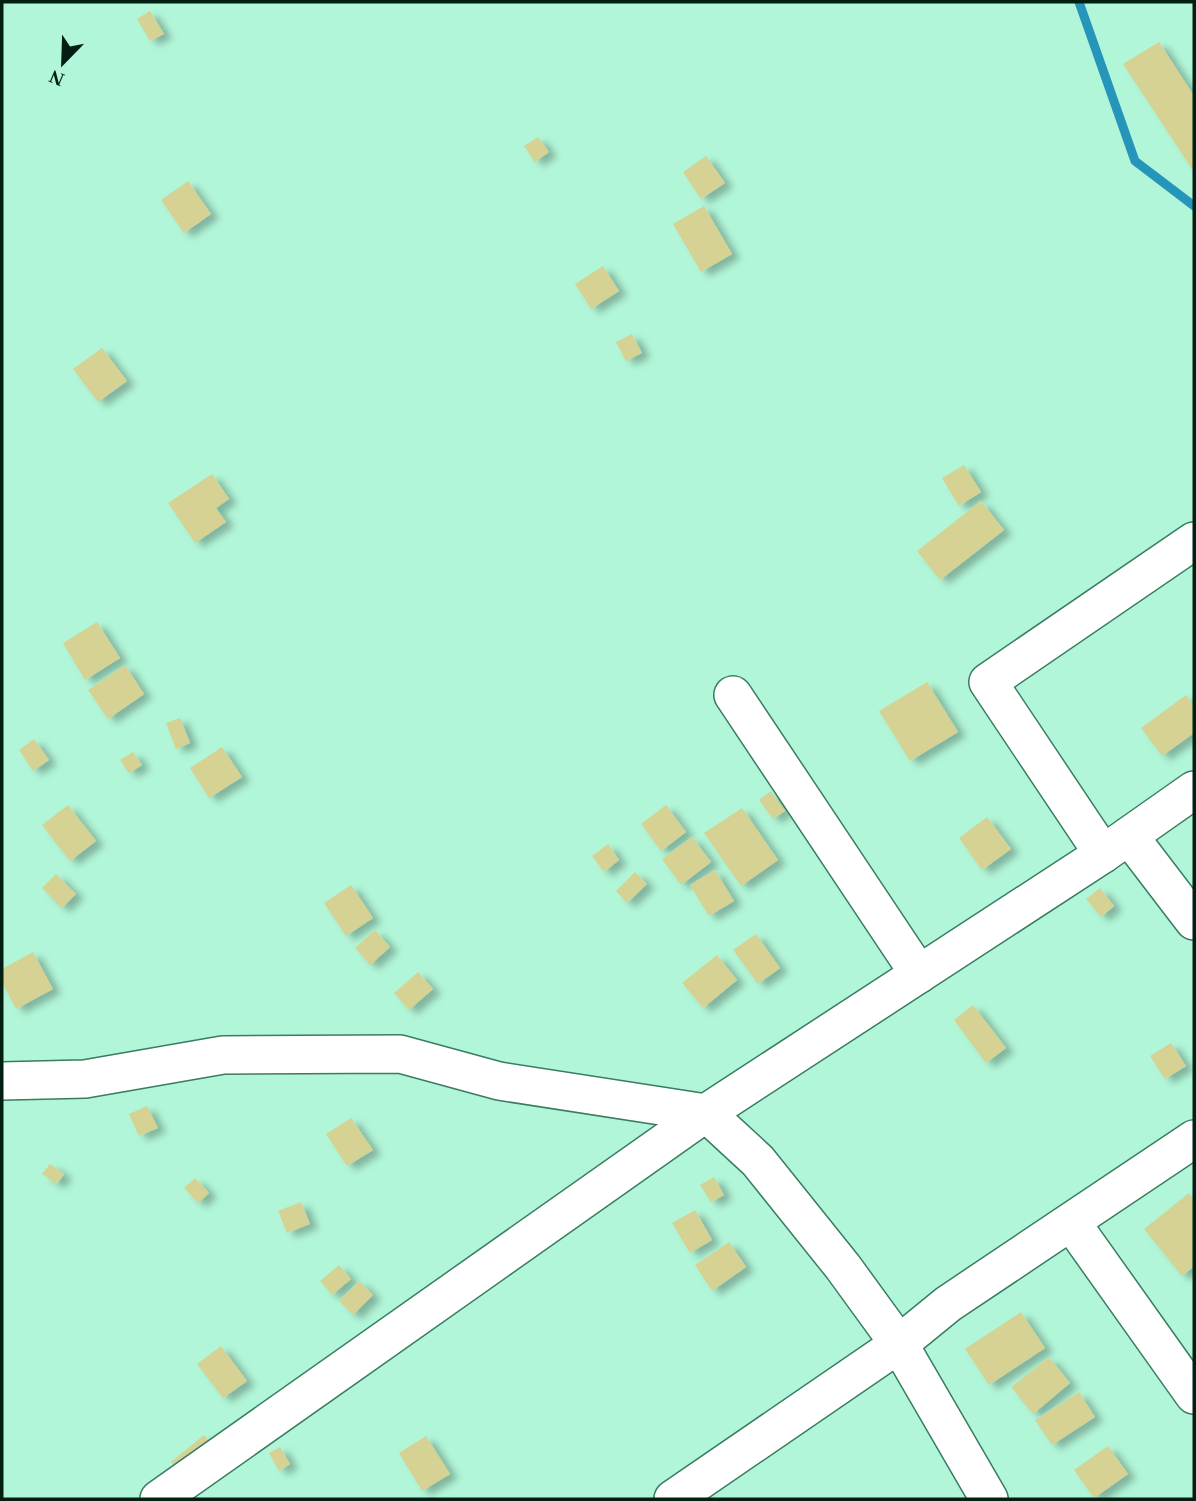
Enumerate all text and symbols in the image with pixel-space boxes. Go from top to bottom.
north arrow [28,28,98,98]
text: N [46,66,67,91]

